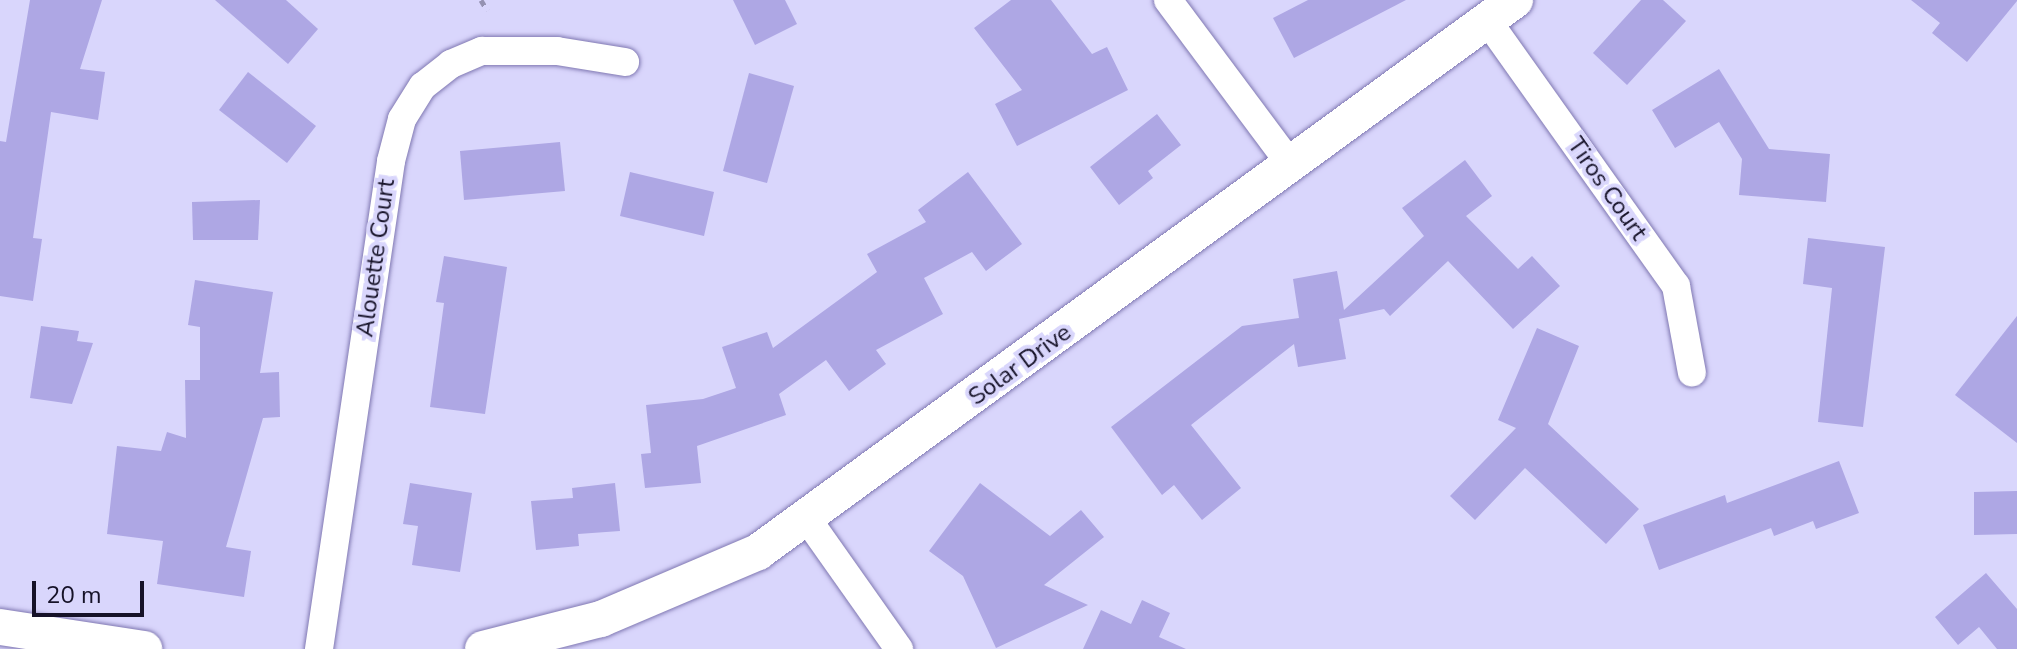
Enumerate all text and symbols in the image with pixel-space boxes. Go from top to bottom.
street label: Tiros Court [1561,132,1653,246]
street label: Alouette Court [351,177,401,339]
street label: Solar Drive [963,318,1077,412]
scale bar [36,565,148,615]
text: 20 m [46,579,102,611]

